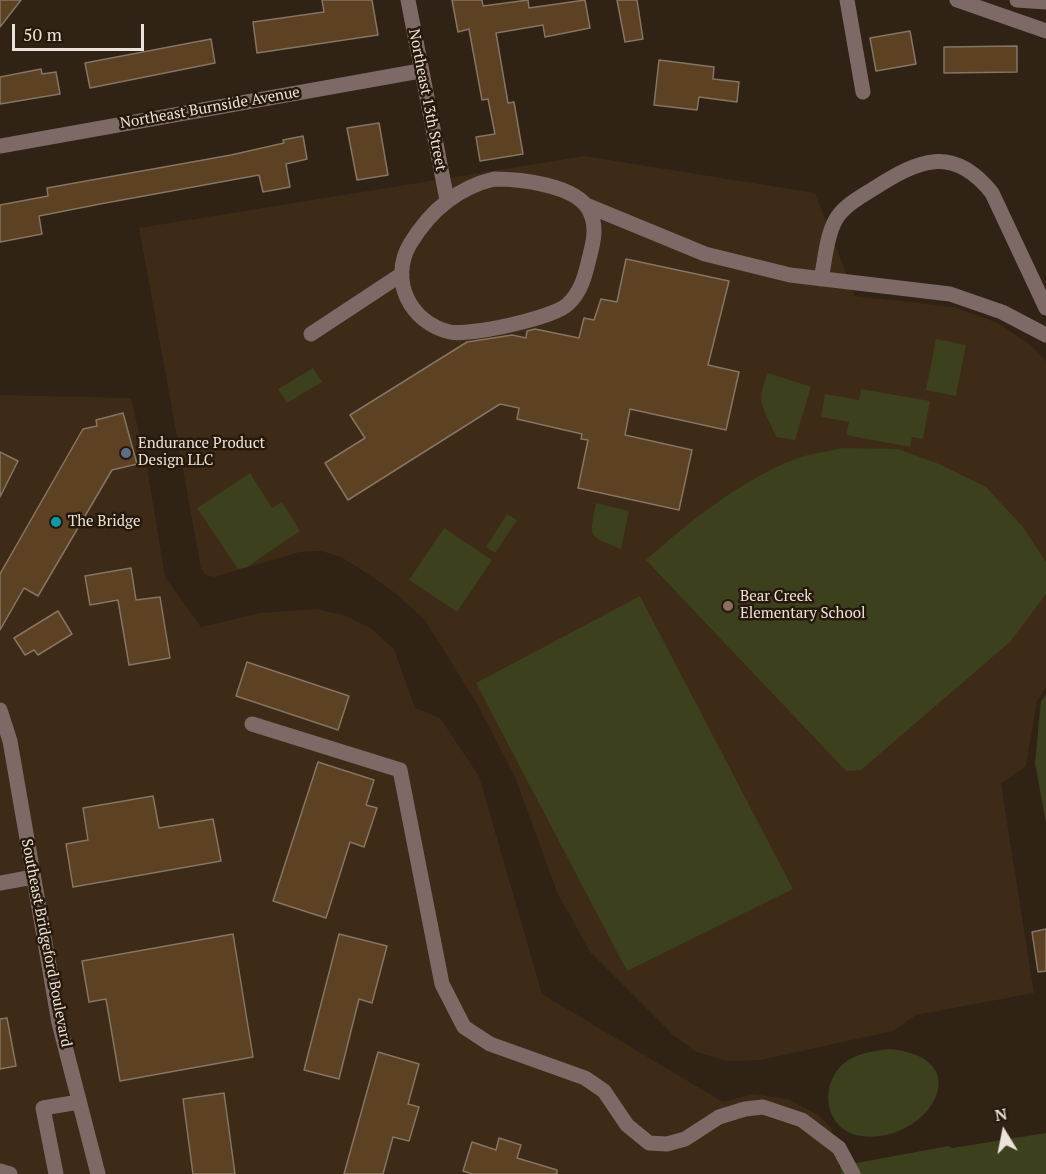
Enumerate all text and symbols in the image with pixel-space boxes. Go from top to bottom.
scale bar [15,12,147,50]
text: 50 m [23,22,62,46]
street label: Northeast 13th Street [404,27,450,173]
street label: Northeast Burnside Avenue [119,83,301,133]
place label: Endurance Product Design LLC [138,435,265,470]
marker: Endurance Product Design LLC [119,446,133,460]
place label: The Bridge [68,513,141,531]
marker: The Bridge [49,515,63,529]
place label: Bear Creek Elementary School [740,588,866,623]
marker: Bear Creek Elementary School [721,599,735,613]
street label: Southeast Bridgeford Boulevard [17,837,75,1049]
north arrow [974,1102,1034,1162]
text: N [993,1102,1009,1126]

